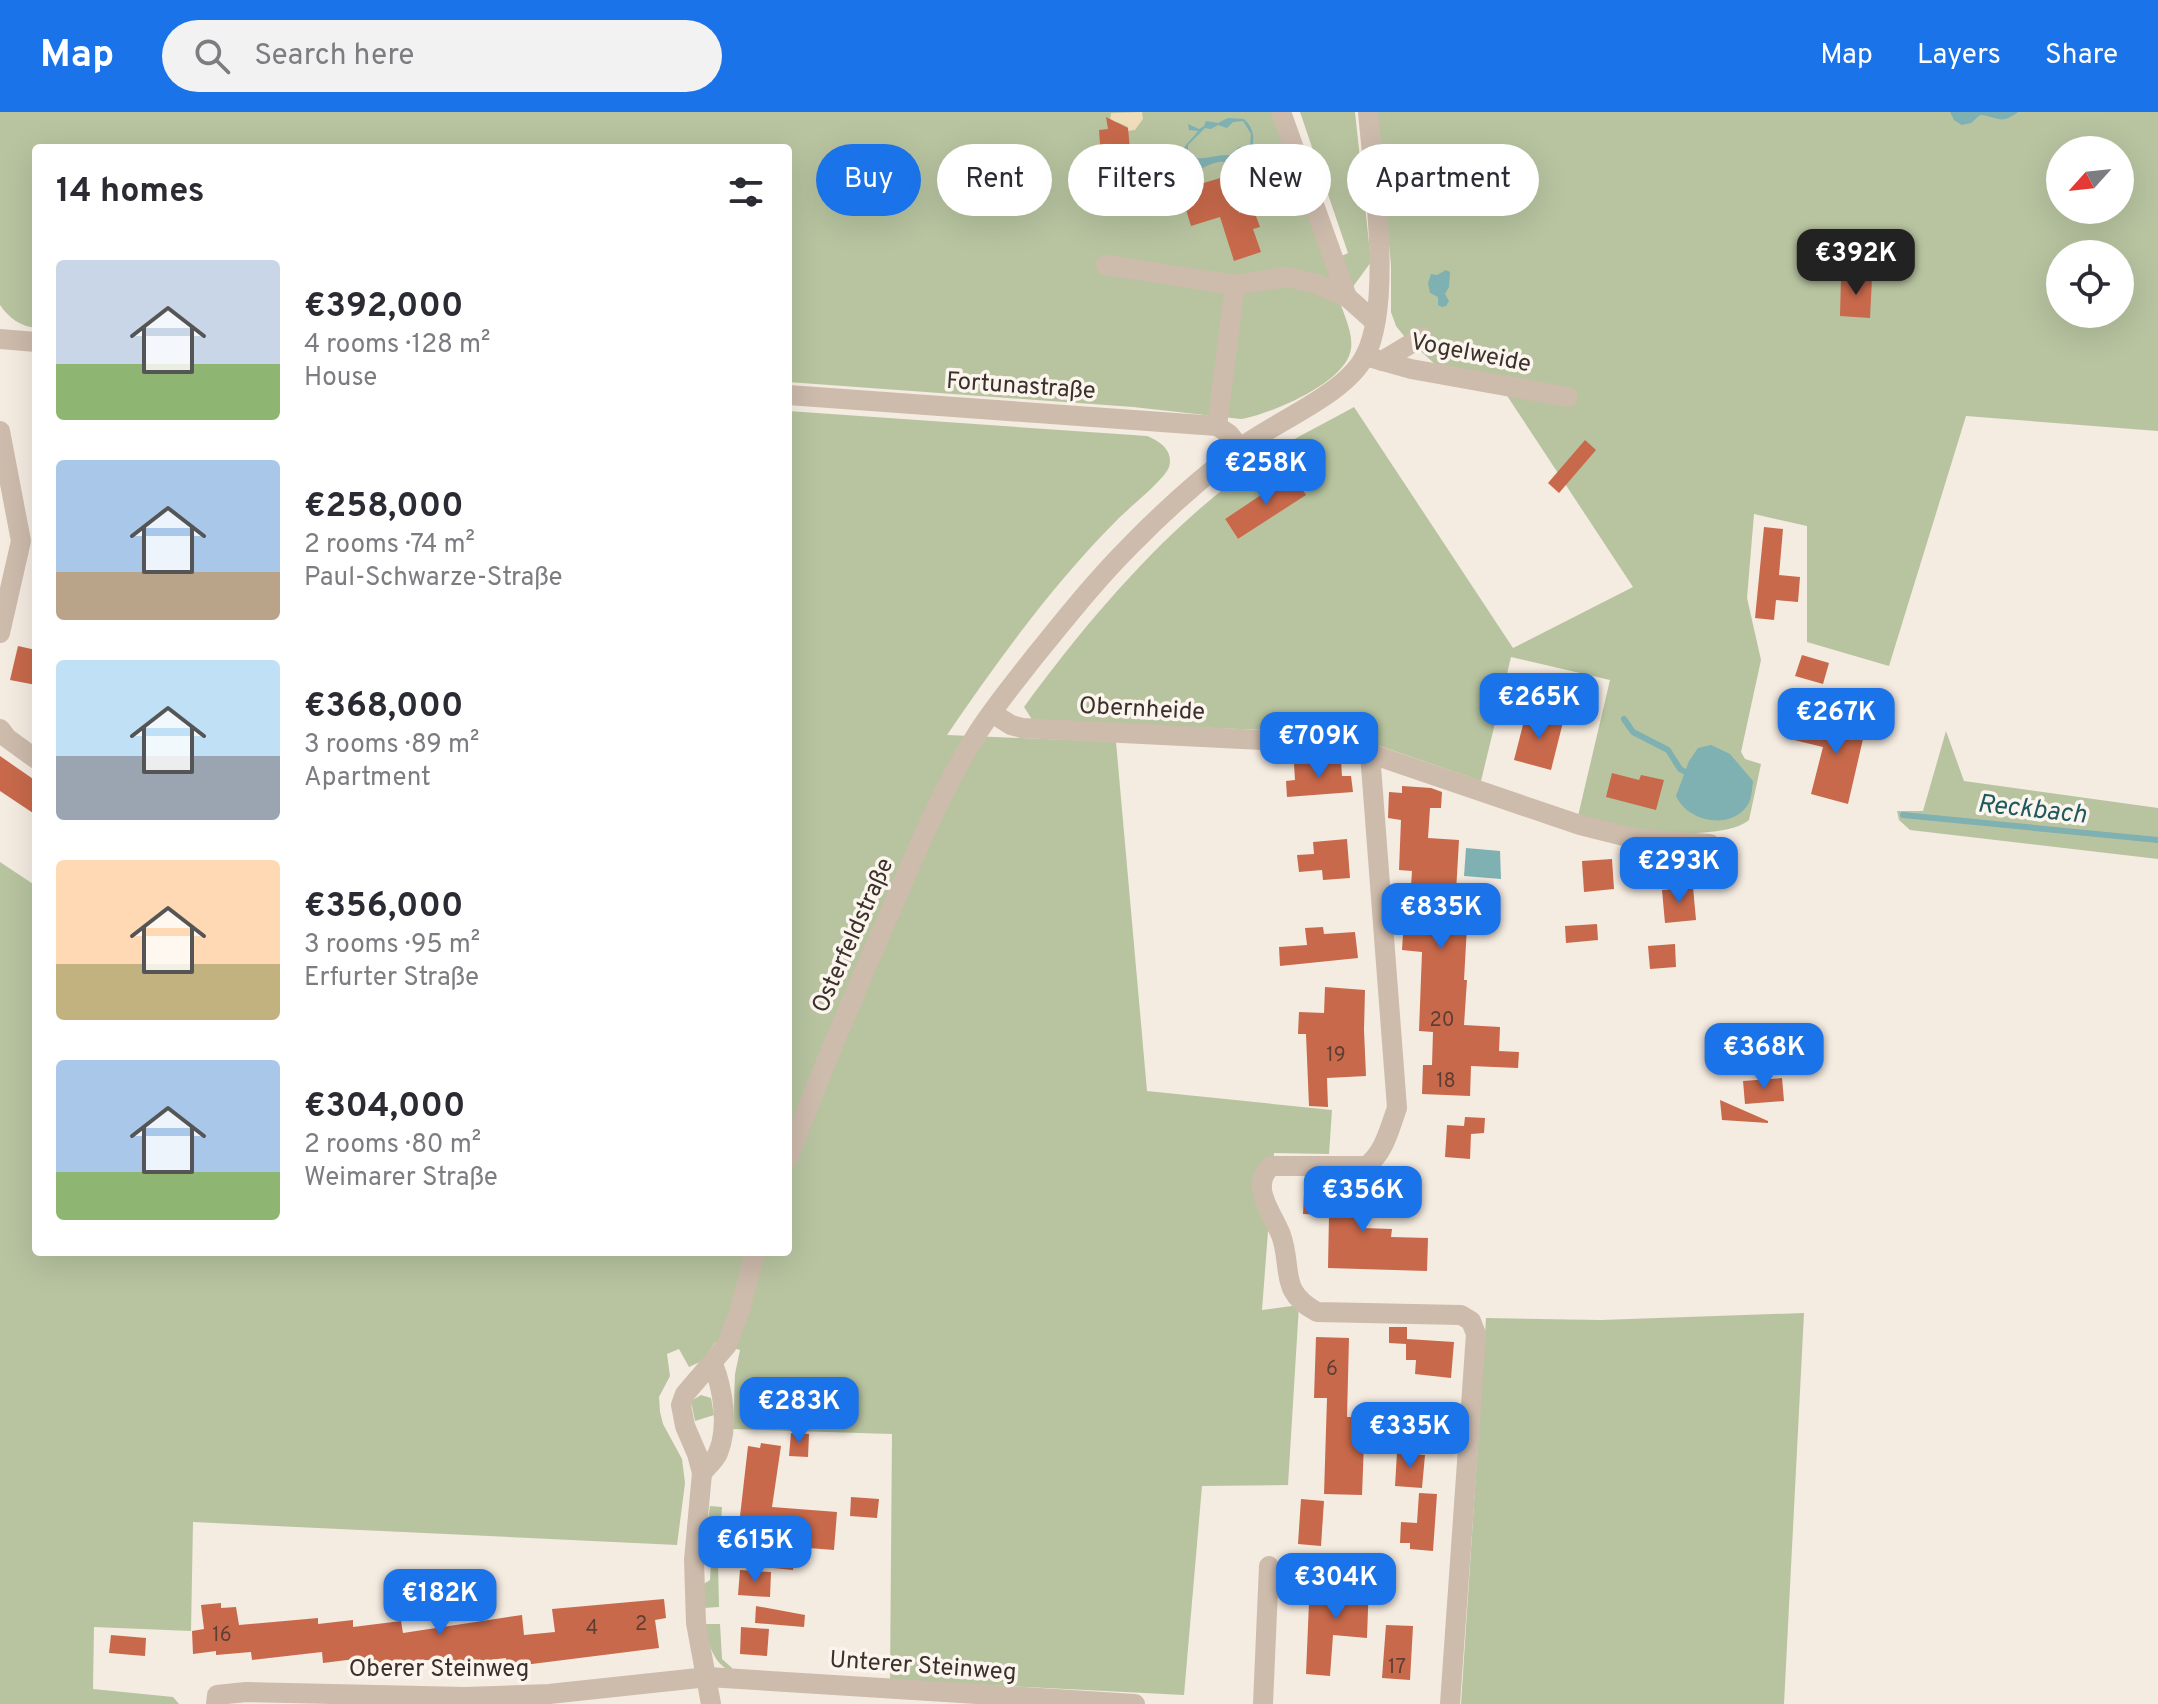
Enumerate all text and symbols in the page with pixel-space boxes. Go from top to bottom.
search box [162,20,722,92]
text: Map [40,32,114,81]
icon: search [190,34,234,78]
text: Search here [254,38,414,75]
text: Map [1820,38,1873,74]
text: Layers [1917,38,2001,74]
text: Share [2045,38,2118,74]
north arrow [2046,136,2134,224]
map controls [2046,136,2134,328]
chip: Buy [816,144,921,216]
chip: Rent [937,144,1052,216]
chip: Filters [1068,144,1204,216]
chip: New [1220,144,1331,216]
chip: Apartment [1347,144,1539,216]
icon: filters [724,170,768,214]
text: 14 homes [56,171,205,214]
pin: €392K [1800,229,1912,297]
text: €392K [1815,238,1897,271]
button: locate [2046,240,2134,328]
text: €392,000 [304,286,463,329]
icon: home [120,292,216,388]
street label: Vogelweide [1408,328,1533,380]
text: 4 rooms · 128 m² [304,329,491,362]
text: House [304,362,377,395]
street label: Fortunastraße [945,367,1097,407]
pin: €258K [1210,439,1322,507]
text: €258K [1225,448,1307,481]
text: €258,000 [304,486,464,529]
icon: home [120,492,216,588]
text: 2 rooms · 74 m² [304,529,475,562]
text: Paul-Schwarze-Straße [304,562,563,595]
pin: €265K [1483,673,1595,741]
text: €265K [1498,682,1580,715]
text: €368,000 [304,686,463,729]
pin: €267K [1780,688,1892,756]
icon: home [120,692,216,788]
street label: Obernheide [1078,692,1206,728]
text: €267K [1796,697,1876,730]
pin: €709K [1263,712,1375,780]
text: €709K [1278,721,1360,754]
text: 3 rooms · 89 m² [304,729,479,762]
text: Apartment [304,762,431,795]
water label: Reckbach [1976,788,2088,833]
pin: €293K [1623,837,1735,905]
text: €293K [1638,846,1720,879]
street label: Osterfeldstraße [806,854,901,1018]
pin: €835K [1385,883,1497,951]
text: €356,000 [304,886,463,929]
icon: home [120,892,216,988]
text: €835K [1400,892,1482,925]
text: 3 rooms · 95 m² [304,929,480,962]
text: Erfurter Straße [304,962,479,995]
house number: 20 [1429,1008,1455,1034]
pin: €368K [1708,1023,1820,1091]
text: €368K [1723,1032,1805,1065]
house number: 19 [1326,1043,1346,1069]
house number: 18 [1436,1069,1456,1095]
text: €304,000 [304,1086,465,1129]
icon: home [120,1092,216,1188]
text: 2 rooms · 80 m² [304,1129,481,1162]
text: Weimarer Straße [304,1162,498,1195]
pin: €356K [1307,1166,1419,1234]
text: €356K [1322,1175,1404,1208]
house number: 6 [1326,1357,1338,1383]
pin: €283K [743,1377,855,1445]
text: €283K [758,1386,840,1419]
pin: €335K [1354,1402,1466,1470]
text: €335K [1369,1411,1451,1444]
pin: €615K [699,1516,811,1584]
text: €615K [716,1525,794,1558]
pin: €304K [1280,1553,1392,1621]
text: €304K [1294,1562,1378,1595]
pin: €182K [384,1569,496,1637]
text: €182K [401,1578,479,1611]
house number: 2 [635,1612,647,1638]
house number: 4 [586,1616,598,1642]
house number: 16 [212,1623,232,1649]
street label: Unterer Steinweg [828,1645,1017,1689]
street label: Oberer Steinweg [349,1655,529,1685]
house number: 17 [1388,1655,1406,1681]

